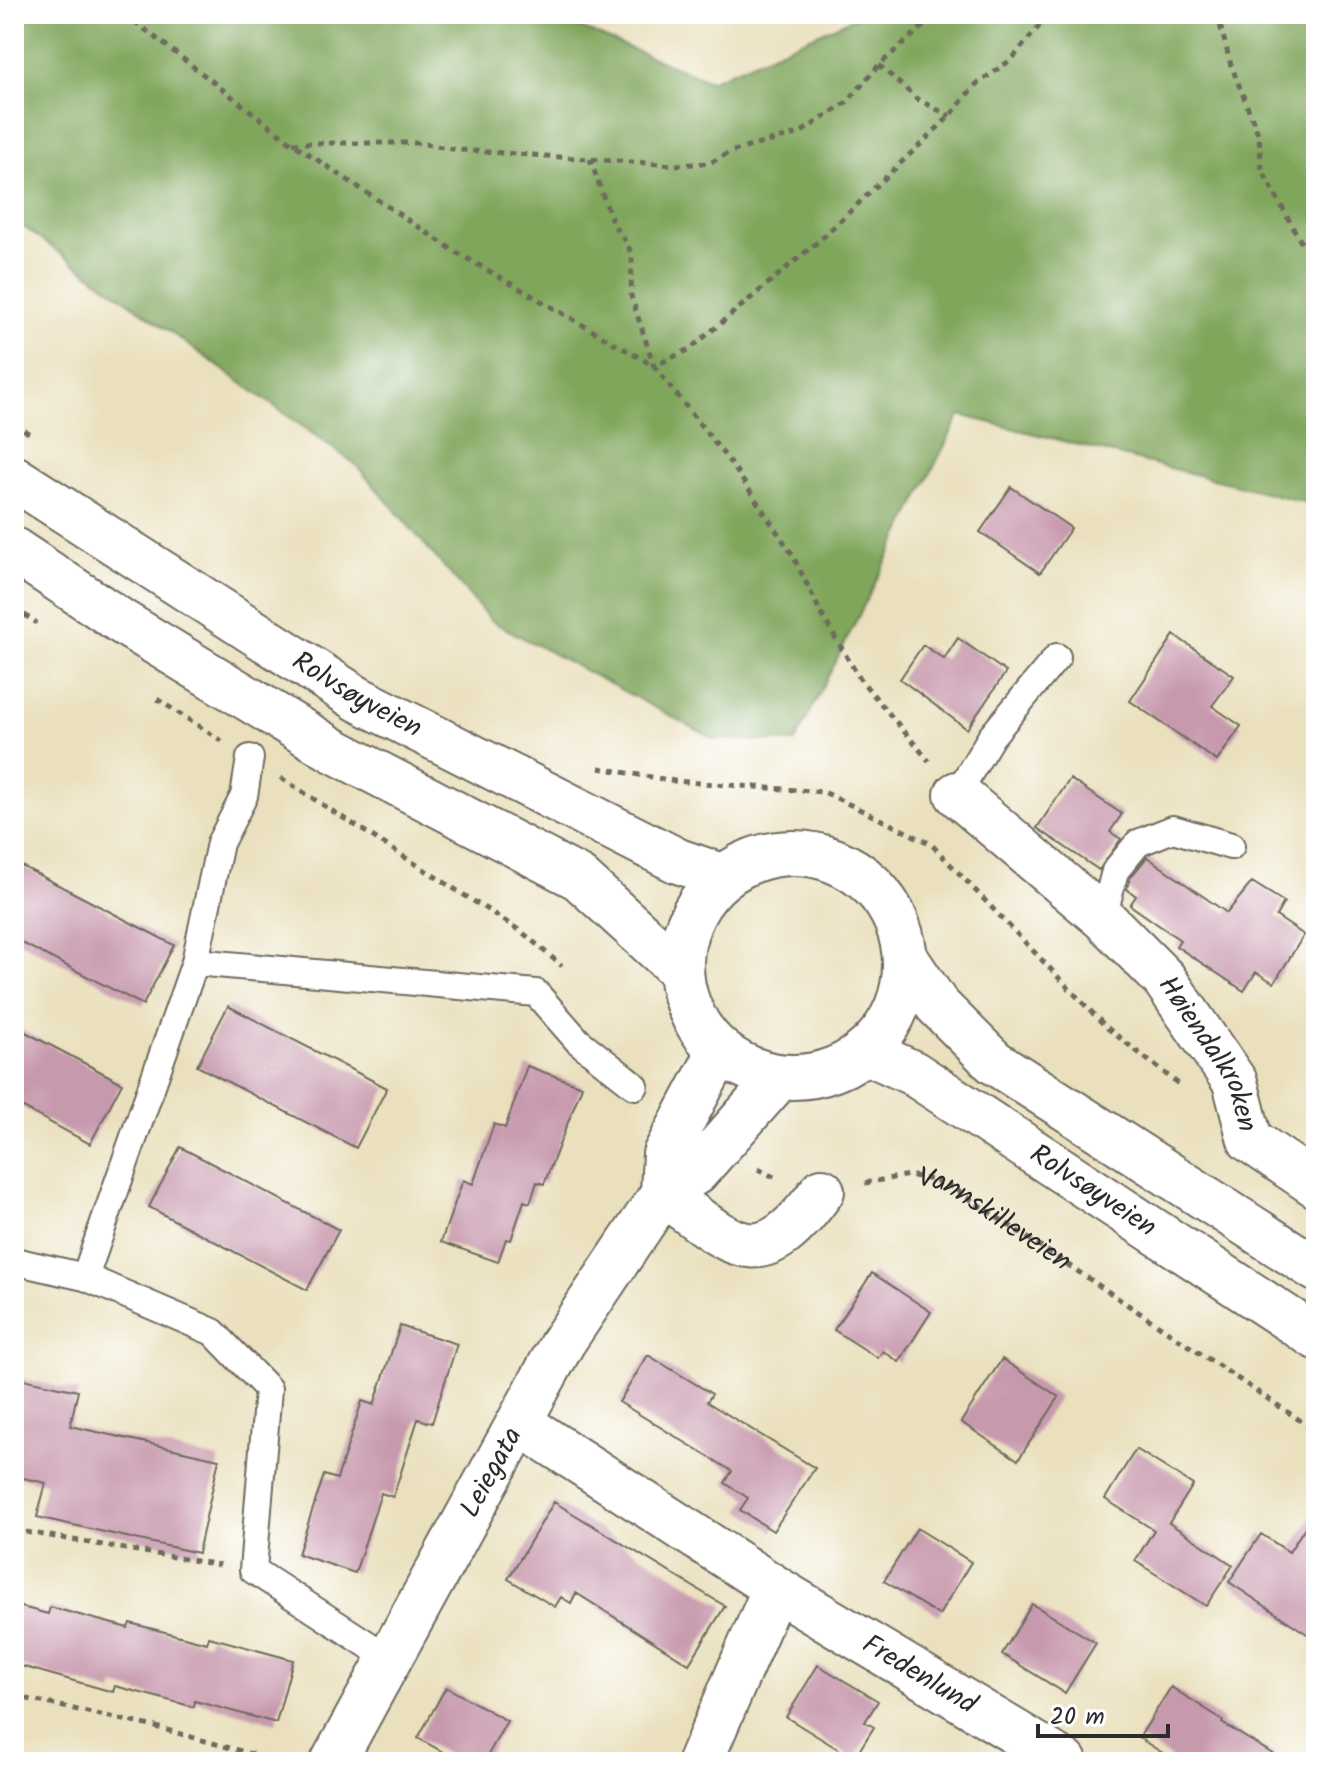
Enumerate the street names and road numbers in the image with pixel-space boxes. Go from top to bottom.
street label: Rolvsøyveien [283,640,430,750]
street label: Høiendalkroken [1146,967,1270,1137]
street label: Rolvsøyveien [1020,1133,1166,1249]
street label: Vannskilleveien [914,1155,1080,1283]
street label: Leiegata [448,1419,535,1526]
street label: Fredenlund [853,1623,986,1727]

